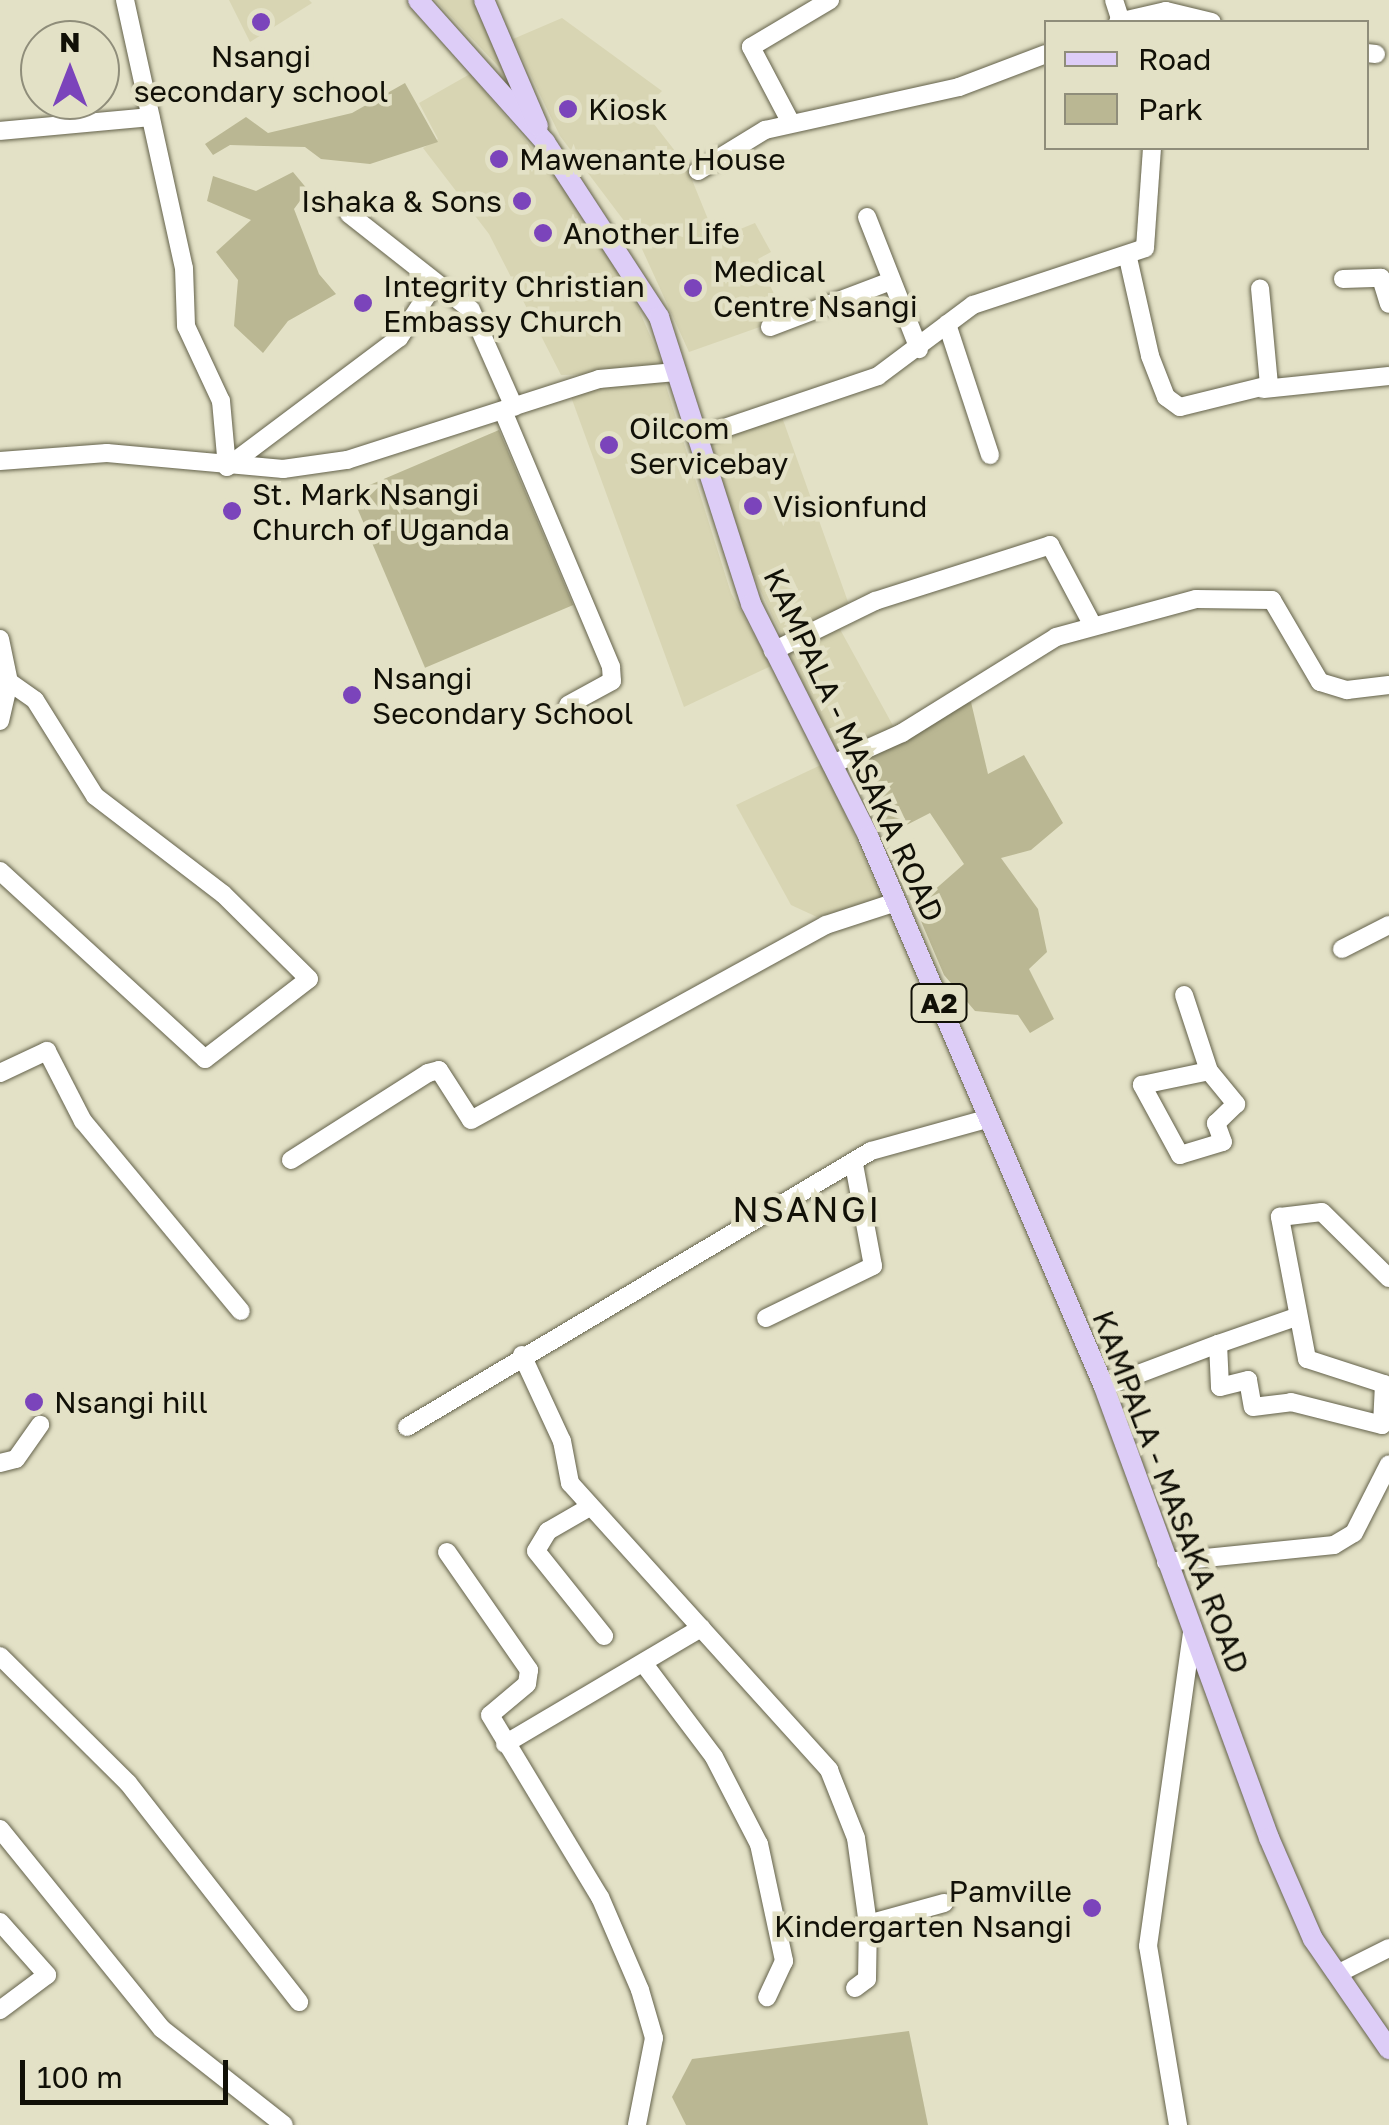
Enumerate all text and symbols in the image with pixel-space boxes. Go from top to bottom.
marker: Nsangi secondary school [250,11,272,33]
north arrow [20,20,120,120]
legend [1044,20,1369,150]
text: N [59,25,81,58]
place label: Nsangi secondary school [134,38,388,108]
text: Road [1138,41,1212,77]
place label: Kiosk [588,91,668,127]
text: Park [1138,91,1203,127]
marker: Kiosk [557,98,579,120]
place label: Mawenante House [519,141,786,177]
marker: Mawenante House [488,148,510,170]
place label: Ishaka & Sons [301,183,502,219]
marker: Ishaka & Sons [511,190,533,212]
place label: Another Life [563,215,740,251]
marker: Another Life [532,222,554,244]
place label: Medical Centre Nsangi [713,253,918,324]
place label: Integrity Christian Embassy Church [383,268,645,338]
marker: Medical Centre Nsangi [682,277,704,299]
marker: Integrity Christian Embassy Church [352,292,374,314]
place label: Oilcom Servicebay [629,410,788,480]
marker: Oilcom Servicebay [598,434,620,456]
place label: St. Mark Nsangi Church of Uganda [252,476,510,546]
place label: Visionfund [773,488,928,524]
marker: Visionfund [742,495,764,517]
marker: St. Mark Nsangi Church of Uganda [221,500,243,522]
street label: KAMPALA - MASAKA ROAD [756,563,952,927]
place label: Nsangi Secondary School [372,660,633,730]
marker: Nsangi Secondary School [341,684,363,706]
road number: A2 [909,980,969,1026]
district label: NSANGI [732,1188,882,1230]
street label: KAMPALA - MASAKA ROAD [1085,1306,1257,1678]
place label: Nsangi hill [54,1384,208,1420]
marker: Nsangi hill [23,1391,45,1413]
place label: Pamville Kindergarten Nsangi [774,1873,1072,1944]
marker: Pamville Kindergarten Nsangi [1081,1897,1103,1919]
scale bar [25,2040,232,2102]
text: 100 m [37,2059,123,2095]

